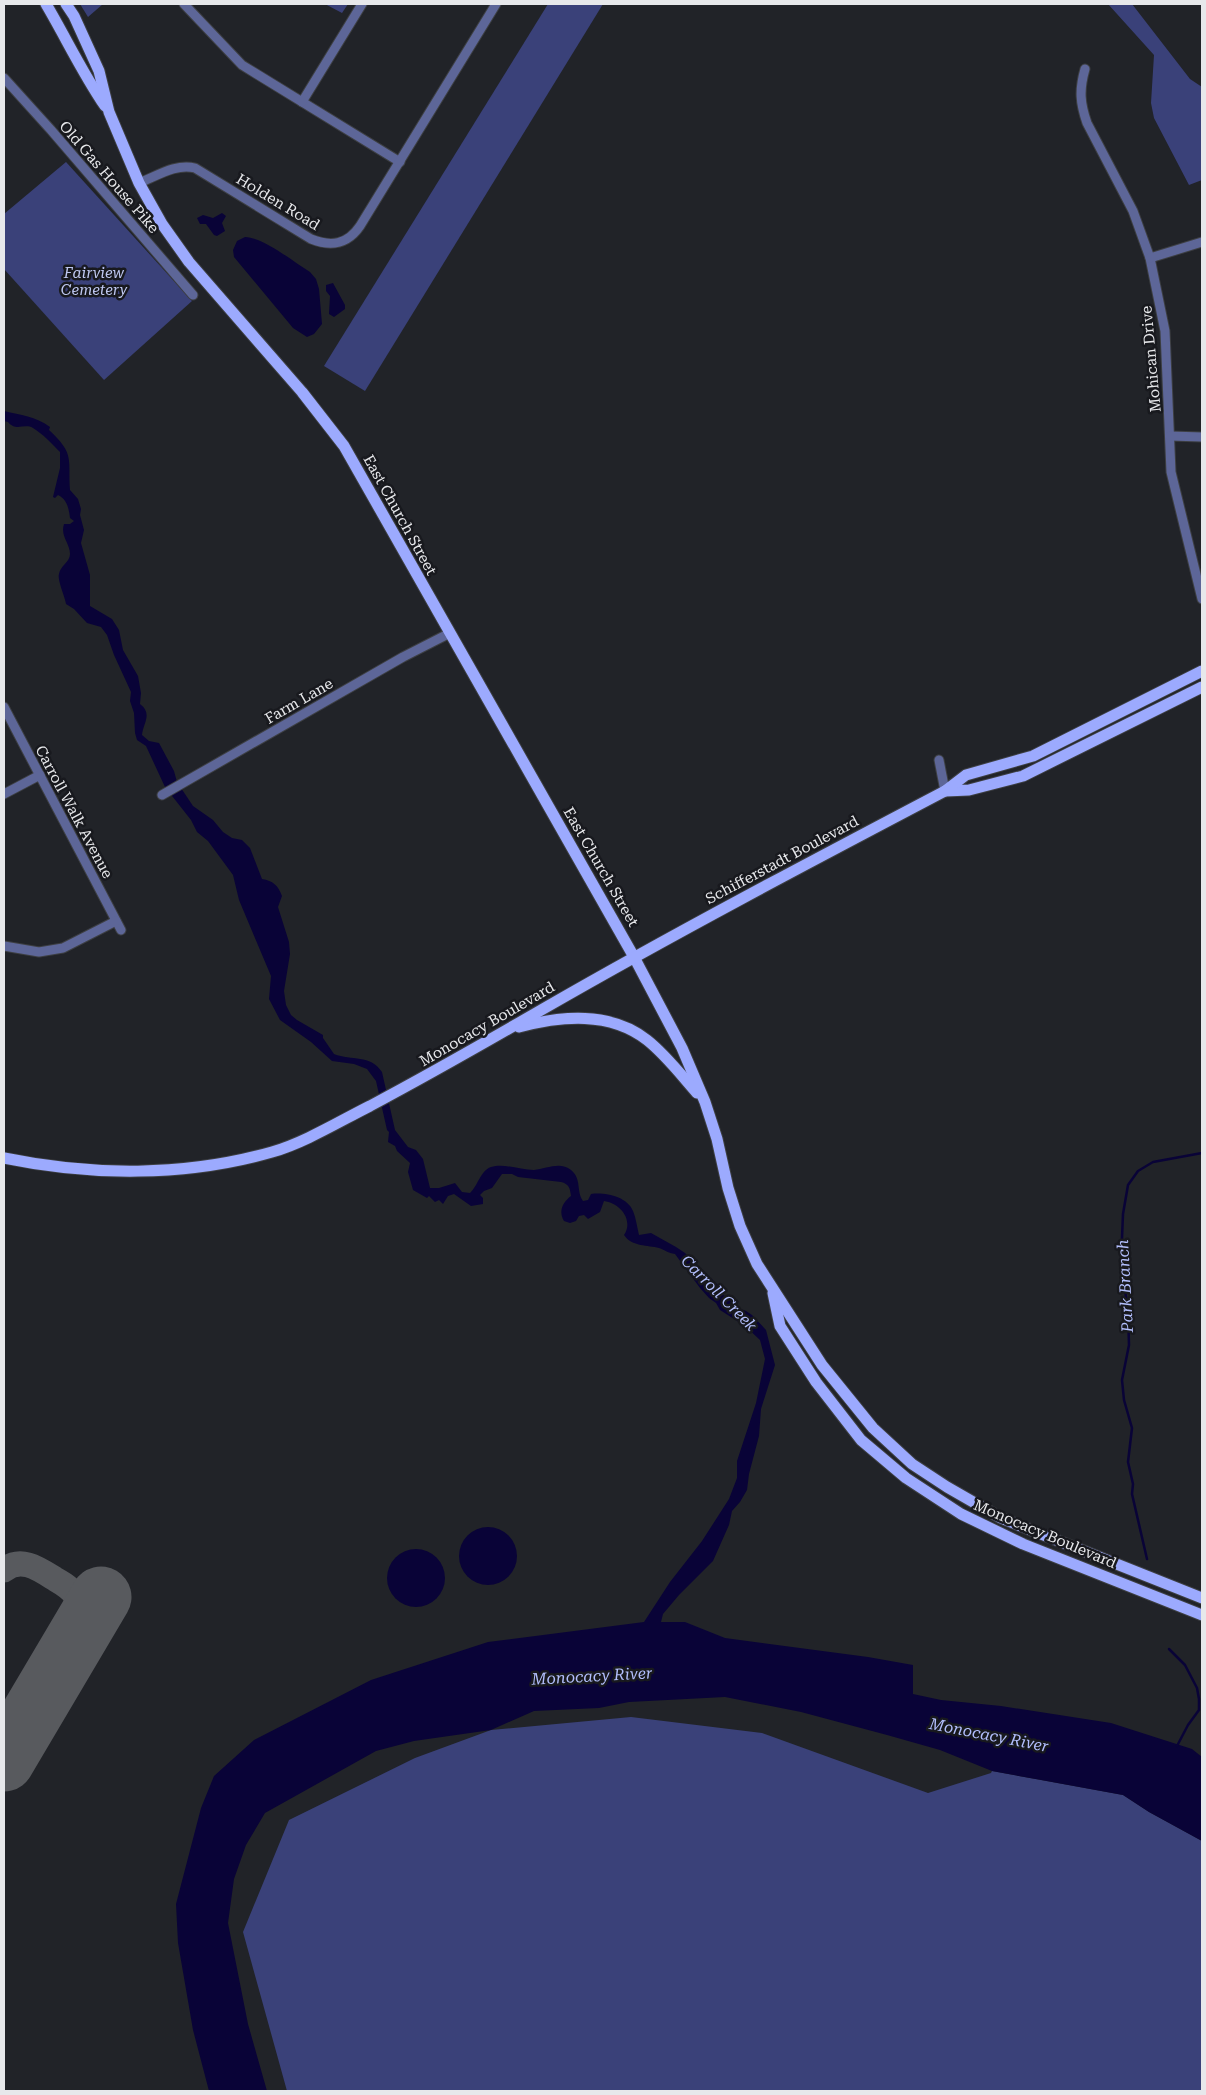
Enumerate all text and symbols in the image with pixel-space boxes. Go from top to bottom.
street label: Old Gas House Pike [55,117,163,237]
street label: Holden Road [233,170,323,234]
park label: Fairview Cemetery [61,264,127,299]
street label: Mohican Drive [1137,305,1165,413]
street label: East Church Street [359,452,441,579]
street label: Farm Lane [262,674,336,728]
street label: Carroll Walk Avenue [31,743,117,881]
street label: East Church Street [559,804,643,930]
street label: Schifferstadt Boulevard [702,812,862,908]
street label: Monocacy Boulevard [416,978,558,1070]
water label: Park Branch [1113,1239,1137,1334]
water label: Carroll Creek [677,1251,761,1335]
street label: Monocacy Boulevard [971,1496,1119,1572]
water label: Monocacy River [530,1663,653,1689]
water label: Monocacy River [927,1714,1051,1756]

